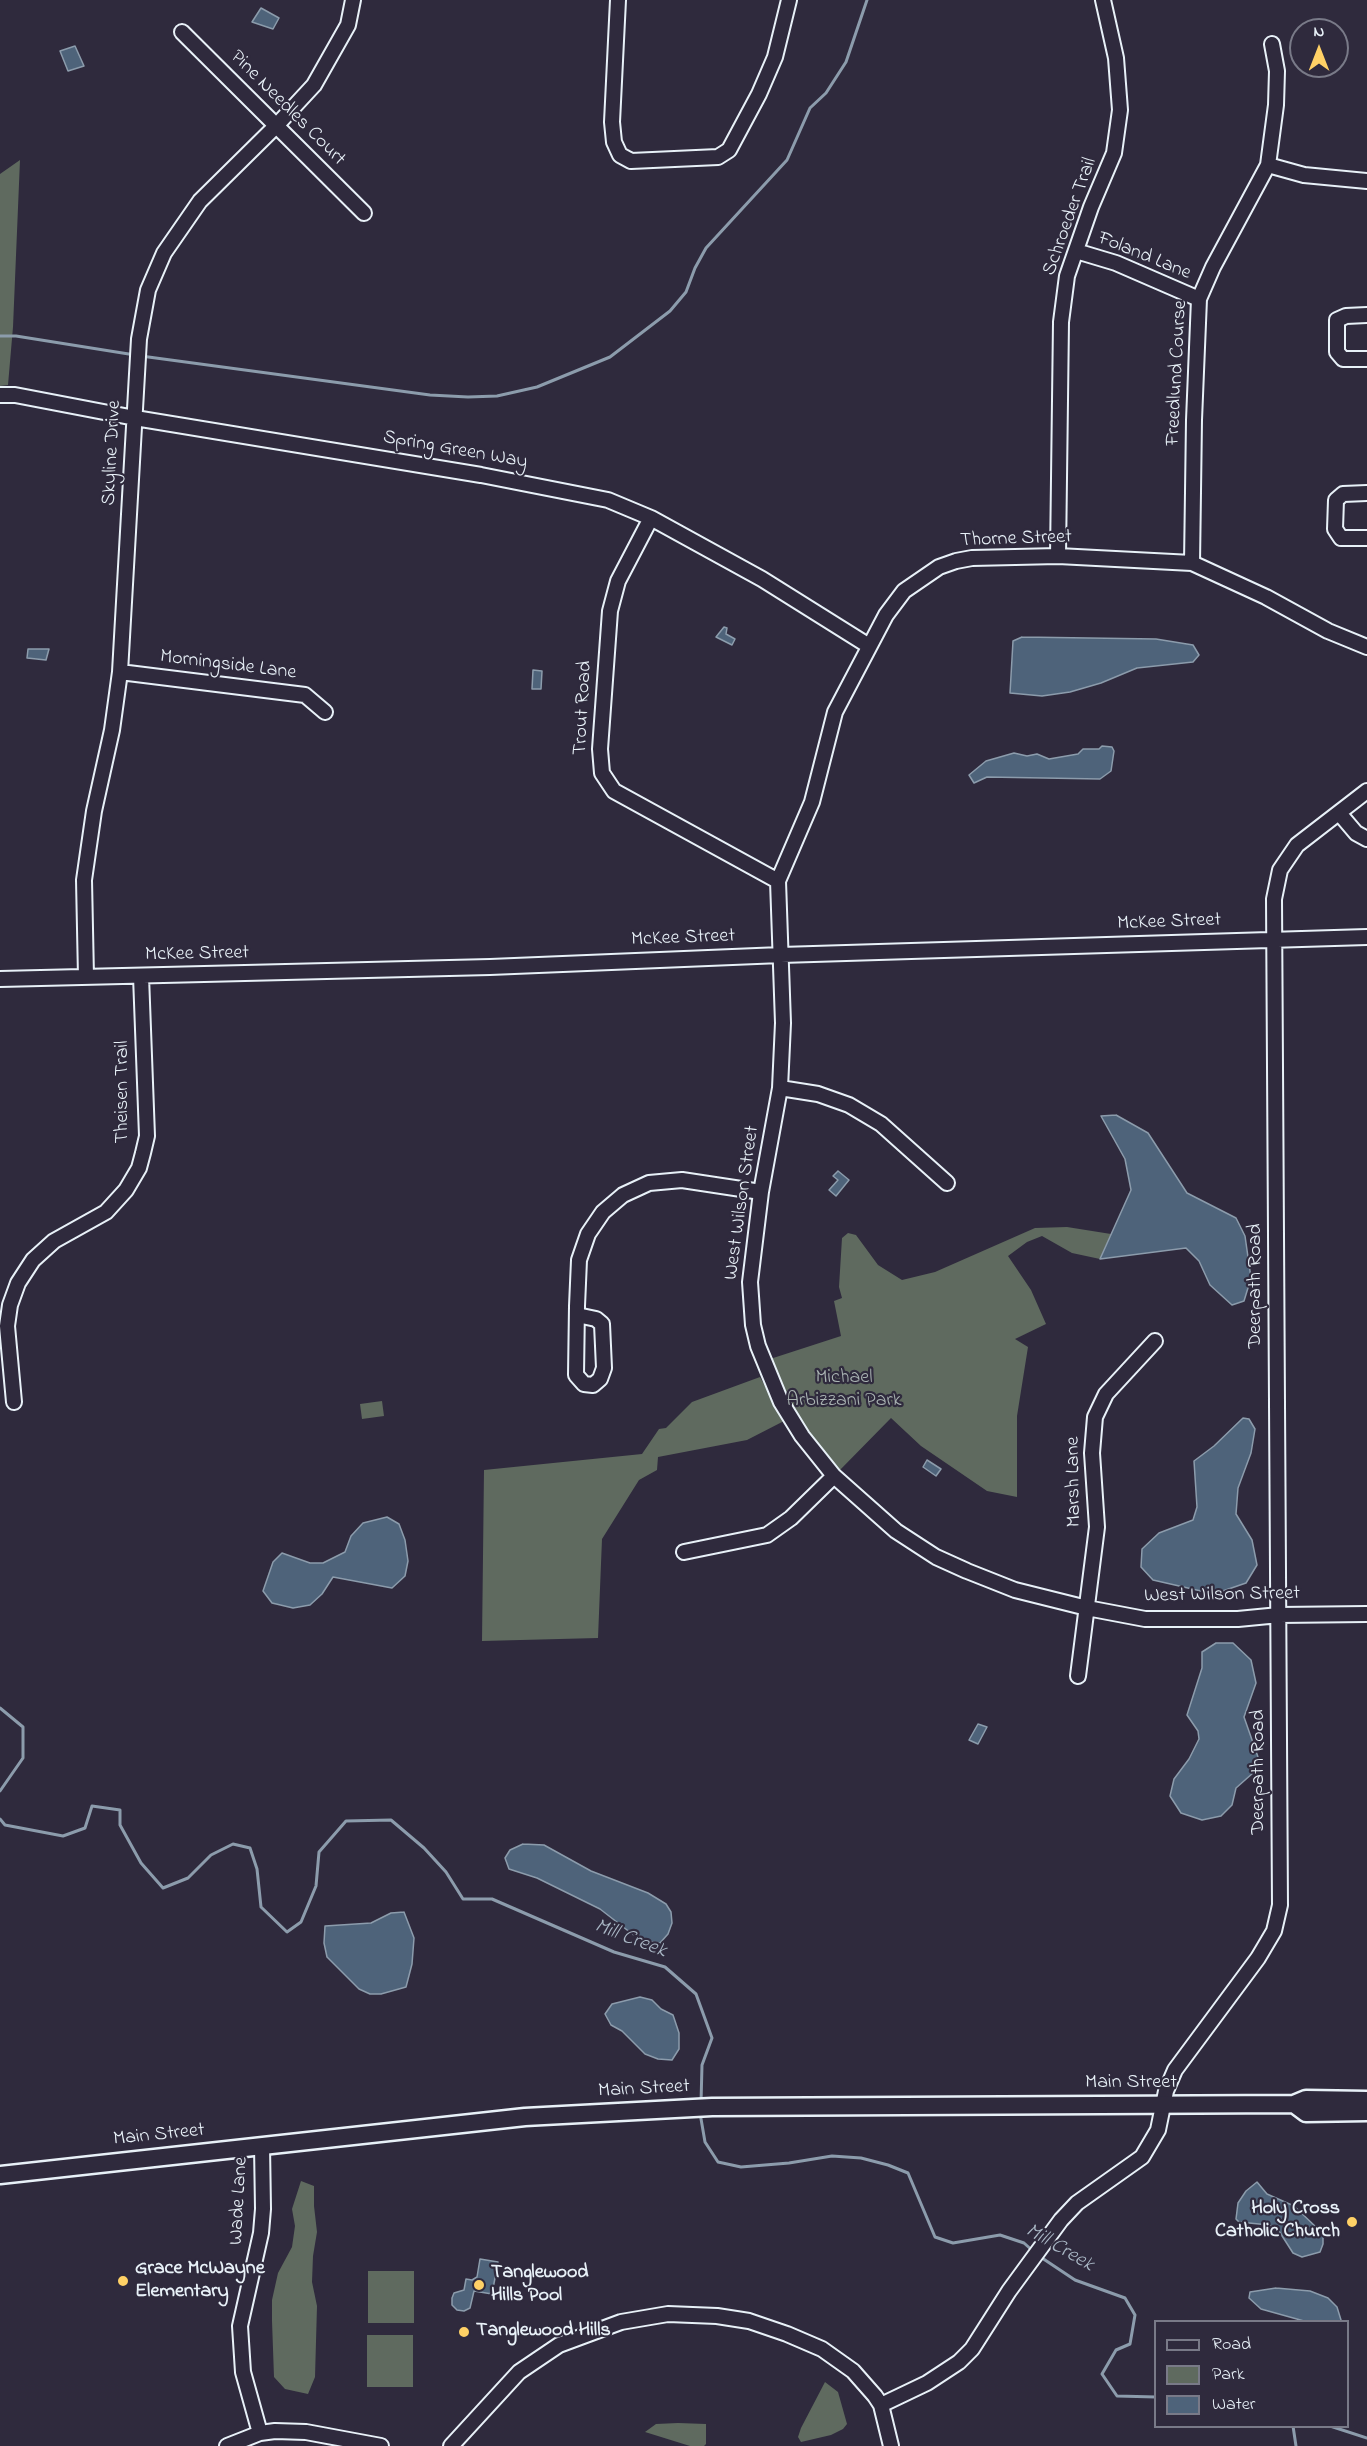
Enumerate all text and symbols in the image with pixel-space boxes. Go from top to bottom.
north arrow [1289,18,1349,78]
text: N [1314,20,1324,44]
street label: Pine Needles Court [224,46,350,172]
street label: Schroeder Trail [1039,155,1103,279]
street label: Foland Lane [1094,227,1194,287]
street label: Freedlund Course [1162,300,1194,446]
street label: Skyline Drive [98,400,128,506]
street label: Spring Green Way [381,426,529,476]
street label: Thorne Street [960,526,1072,554]
street label: Morningside Lane [159,646,297,686]
street label: Trout Road [570,660,598,756]
street label: McKee Street [1117,909,1221,937]
street label: McKee Street [631,925,735,953]
street label: McKee Street [145,942,249,968]
street label: Theisen Trail [112,1041,136,1143]
street label: West Wilson Street [720,1124,766,1282]
street label: Deerpath Road [1245,1223,1269,1349]
park label: Michael Arbizzani Park [787,1367,901,1414]
street label: Marsh Lane [1062,1436,1088,1528]
street label: West Wilson Street [1144,1583,1300,1609]
street label: Deerpath Road [1248,1709,1272,1835]
water label: Mill Creek [591,1915,669,1965]
street label: Main Street [1085,2072,1177,2096]
street label: Main Street [598,2076,690,2104]
street label: Main Street [112,2119,206,2153]
street label: Wade Lane [226,2156,254,2246]
place label: Holy Cross Catholic Church [1215,2198,1340,2245]
marker: Holy Cross Catholic Church [1345,2215,1359,2229]
water label: Mill Creek [1020,2219,1098,2279]
place label: Grace McWayne Elementary [135,2258,265,2305]
place label: Tanglewood Hills Pool [491,2262,589,2309]
marker: Grace McWayne Elementary [116,2274,130,2288]
marker: Tanglewood Hills Pool [472,2278,486,2292]
place label: Tanglewood Hills [476,2320,611,2344]
legend [1154,2320,1349,2428]
marker: Tanglewood Hills [457,2325,471,2339]
text: Road [1212,2332,1251,2358]
text: Park [1212,2362,1245,2388]
text: Water [1212,2392,1255,2418]

